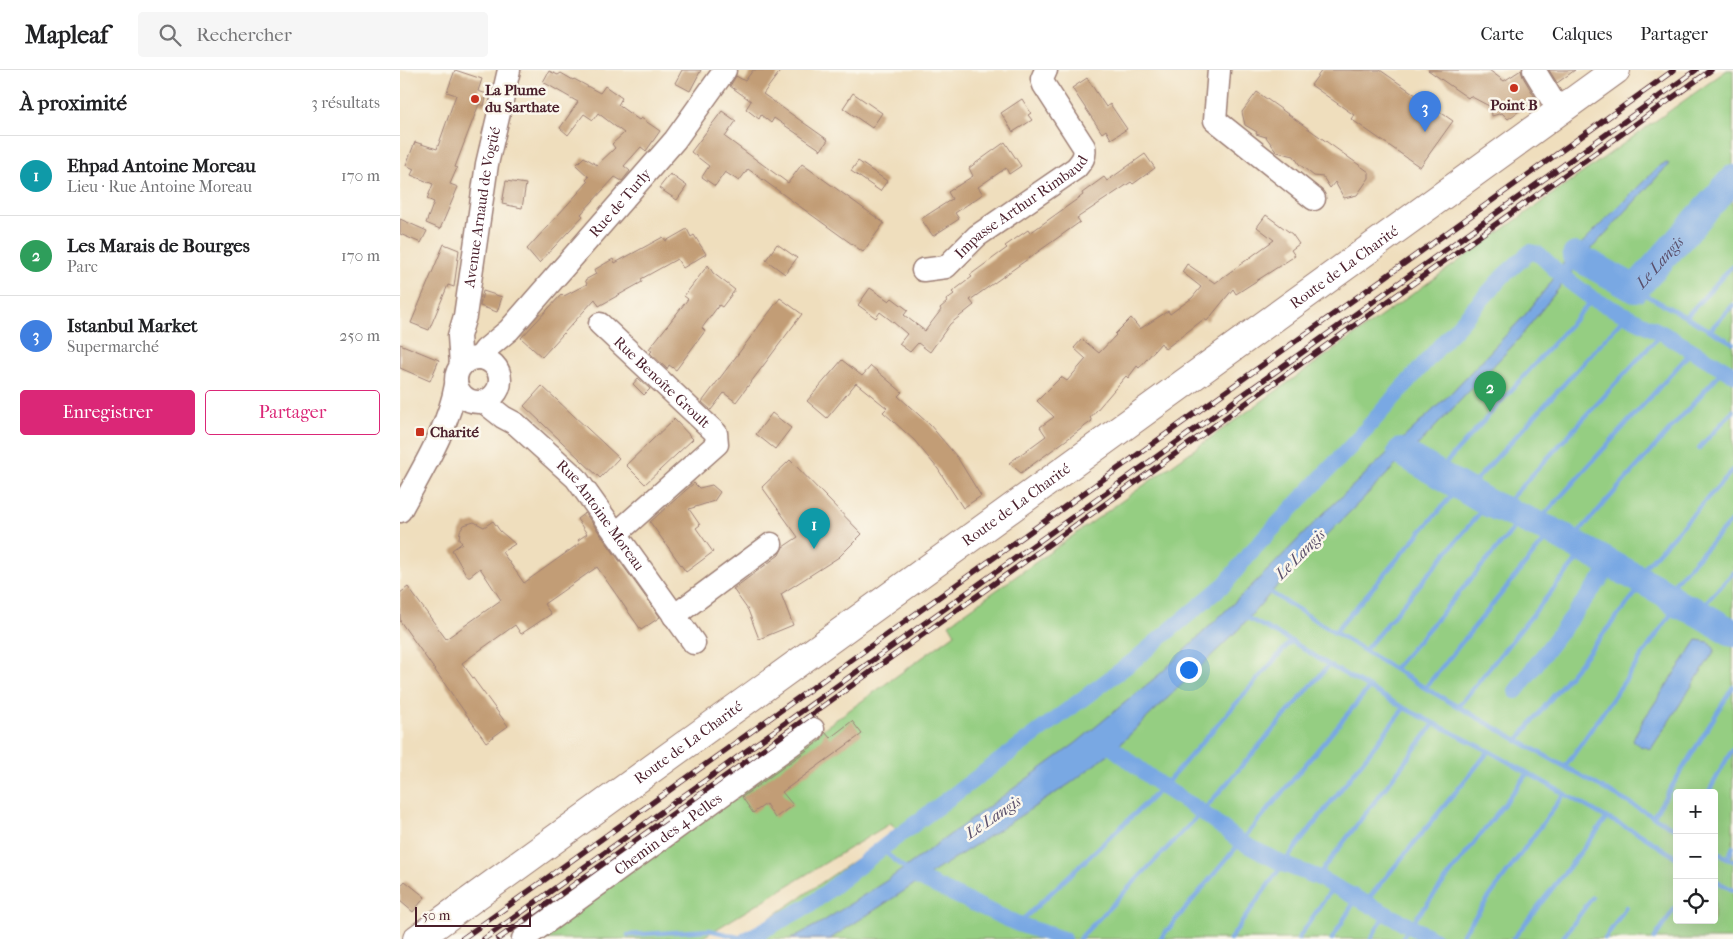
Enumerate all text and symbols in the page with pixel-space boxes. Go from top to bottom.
search box [138,12,488,57]
text: Mapleaf [25,21,108,49]
icon: search [156,21,184,49]
text: Rechercher [196,24,292,46]
text: Carte [1481,24,1524,45]
text: Calques [1552,24,1612,45]
text: Partager [1640,24,1708,45]
place label: La Plume du Sarthate [485,81,560,116]
marker: Point B [1508,82,1520,94]
text: À proximité [20,91,127,115]
pin: 3 [1409,91,1441,132]
text: 3 résultats [311,93,380,112]
marker: La Plume du Sarthate [469,93,481,105]
place label: Point B [1490,96,1538,114]
street label: Avenue Arnaud de Vogüé [460,125,505,290]
street label: Impasse Arthur Rimbaud [951,151,1092,262]
text: Ehpad Antoine Moreau [67,155,256,177]
street label: Rue de Turly [585,164,655,241]
text: 1 [33,166,39,185]
text: 170 m [341,166,380,185]
text: Lieu · Rue Antoine Moreau [67,177,252,196]
street label: Route de La Charité [1286,221,1402,312]
water label: Le Langis [1630,231,1688,292]
text: Les Marais de Bourges [67,235,250,257]
text: 2 [32,246,40,265]
text: 170 m [341,246,380,265]
text: Parc [67,257,98,276]
text: Istanbul Market [67,315,198,337]
text: 3 [33,326,39,345]
text: 250 m [339,326,380,345]
street label: Rue Benoîte Groult [610,333,714,432]
text: Supermarché [67,337,159,356]
pin: 2 [1474,371,1506,412]
button: Enregistrer [20,390,195,435]
button: Partager [205,390,380,435]
place label: Charité [430,423,480,441]
marker: Charité [414,426,426,438]
street label: Rue Antoine Moreau [553,456,649,575]
street label: Route de La Charité [958,459,1074,550]
pin: 1 [798,508,830,549]
water label: Le Langis [1270,524,1330,584]
your location [1176,657,1202,683]
street label: Route de La Charité [630,697,747,788]
street label: Chemin des 4 Pelles [611,789,726,879]
map controls [1673,789,1718,924]
button: + [1673,789,1718,834]
water label: Le Langis [961,791,1025,843]
button: − [1673,834,1718,879]
button: locate [1673,879,1718,924]
scale bar [415,904,531,927]
text: 50 m [422,907,450,924]

